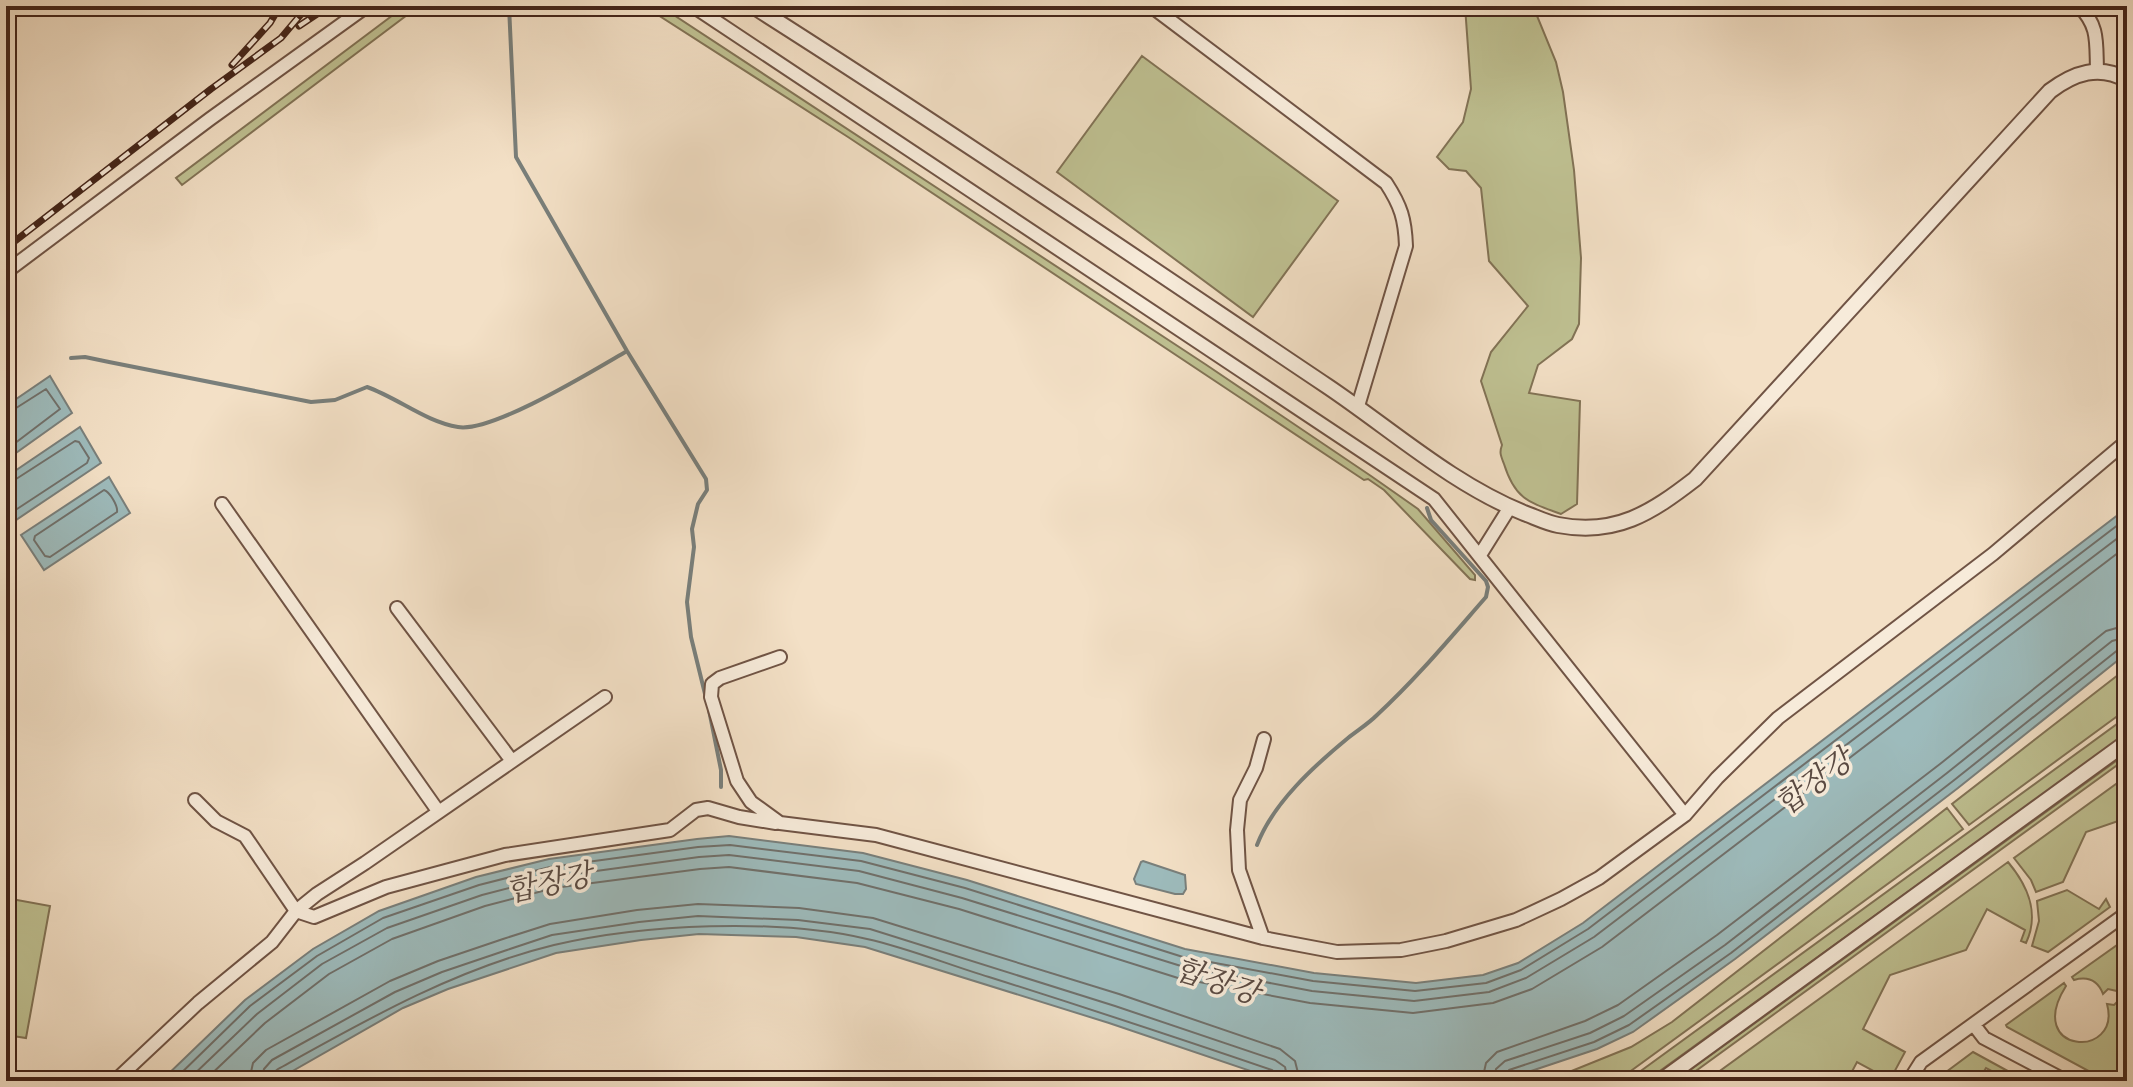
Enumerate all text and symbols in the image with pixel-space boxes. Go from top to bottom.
water label: 합장강 [1767,737,1865,825]
water label: 합장강 [502,854,600,913]
water label: 합장강 [1169,949,1268,1016]

